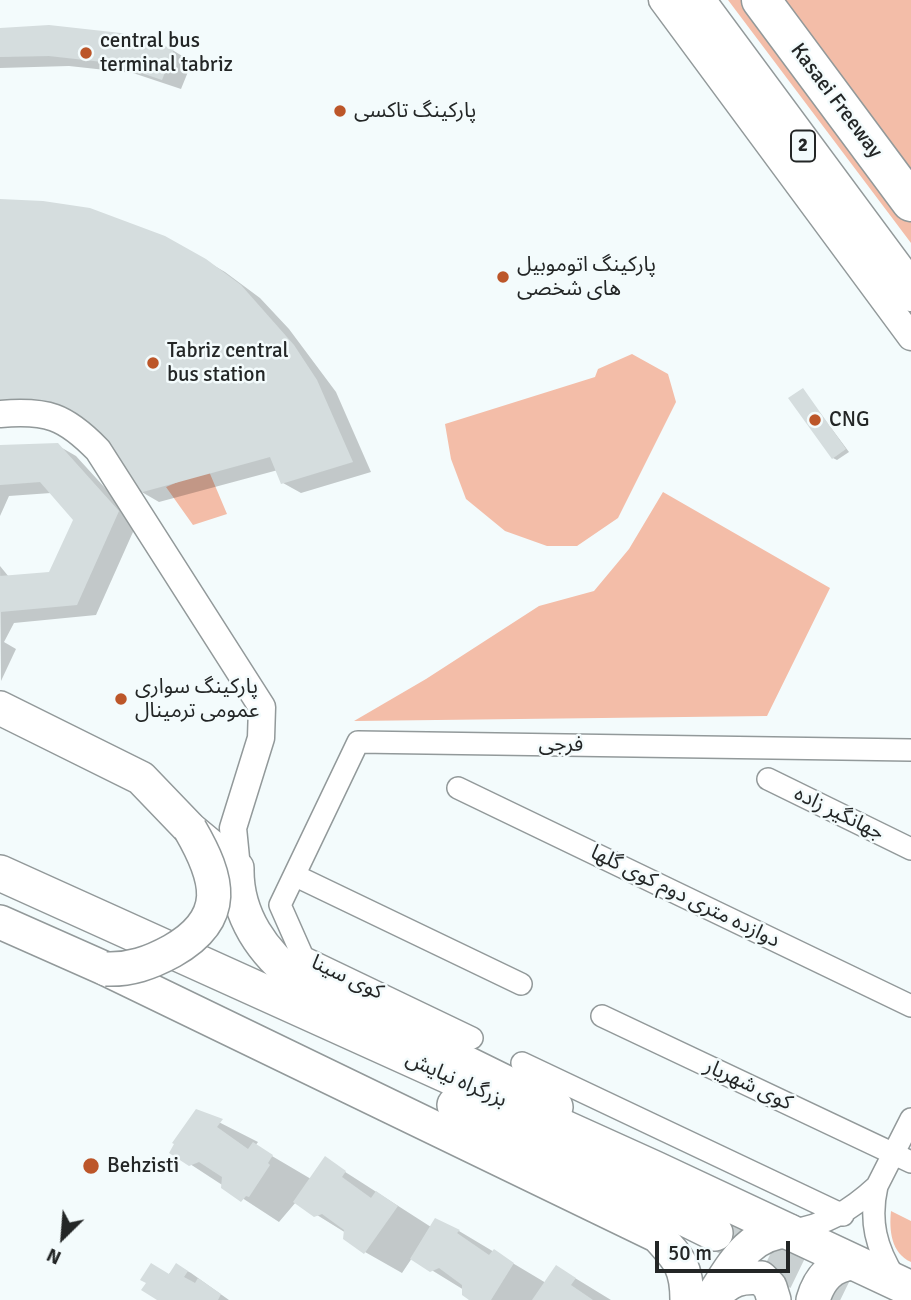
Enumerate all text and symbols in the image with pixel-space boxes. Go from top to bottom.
place label: central bus terminal tabriz [100,28,233,78]
street label: Kasaei Freeway [785,39,887,163]
marker: central bus terminal tabriz [78,45,94,61]
place label: پارکینگ تاکسی [354,98,476,124]
marker: پارکینگ تاکسی [332,103,348,119]
road number: 2 [791,130,815,162]
place label: پارکینگ اتوموبیل های شخصی [517,252,656,302]
marker: پارکینگ اتوموبیل های شخصی [495,269,511,285]
place label: Tabriz central bus station [167,338,289,388]
marker: Tabriz central bus station [145,355,161,371]
place label: CNG [829,407,869,433]
marker: CNG [807,412,823,428]
place label: پارکینگ سواری عمومی ترمینال [135,674,259,724]
marker: پارکینگ سواری عمومی ترمینال [113,691,129,707]
street label: فرجی [538,732,584,758]
street label: جهانگیر زاده [790,781,888,847]
street label: دوازده متری دوم کوی گلها [586,840,784,954]
street label: کوی سینا [307,950,387,1006]
street label: بزرگراه نیایش [402,1047,510,1113]
street label: کوی شهریار [700,1054,796,1116]
place label: Behzisti [107,1153,179,1179]
marker: Behzisti [81,1156,101,1176]
north arrow [28,1202,98,1272]
scale bar [659,1226,794,1270]
text: 50 m [668,1240,712,1266]
text: N [43,1242,65,1270]

